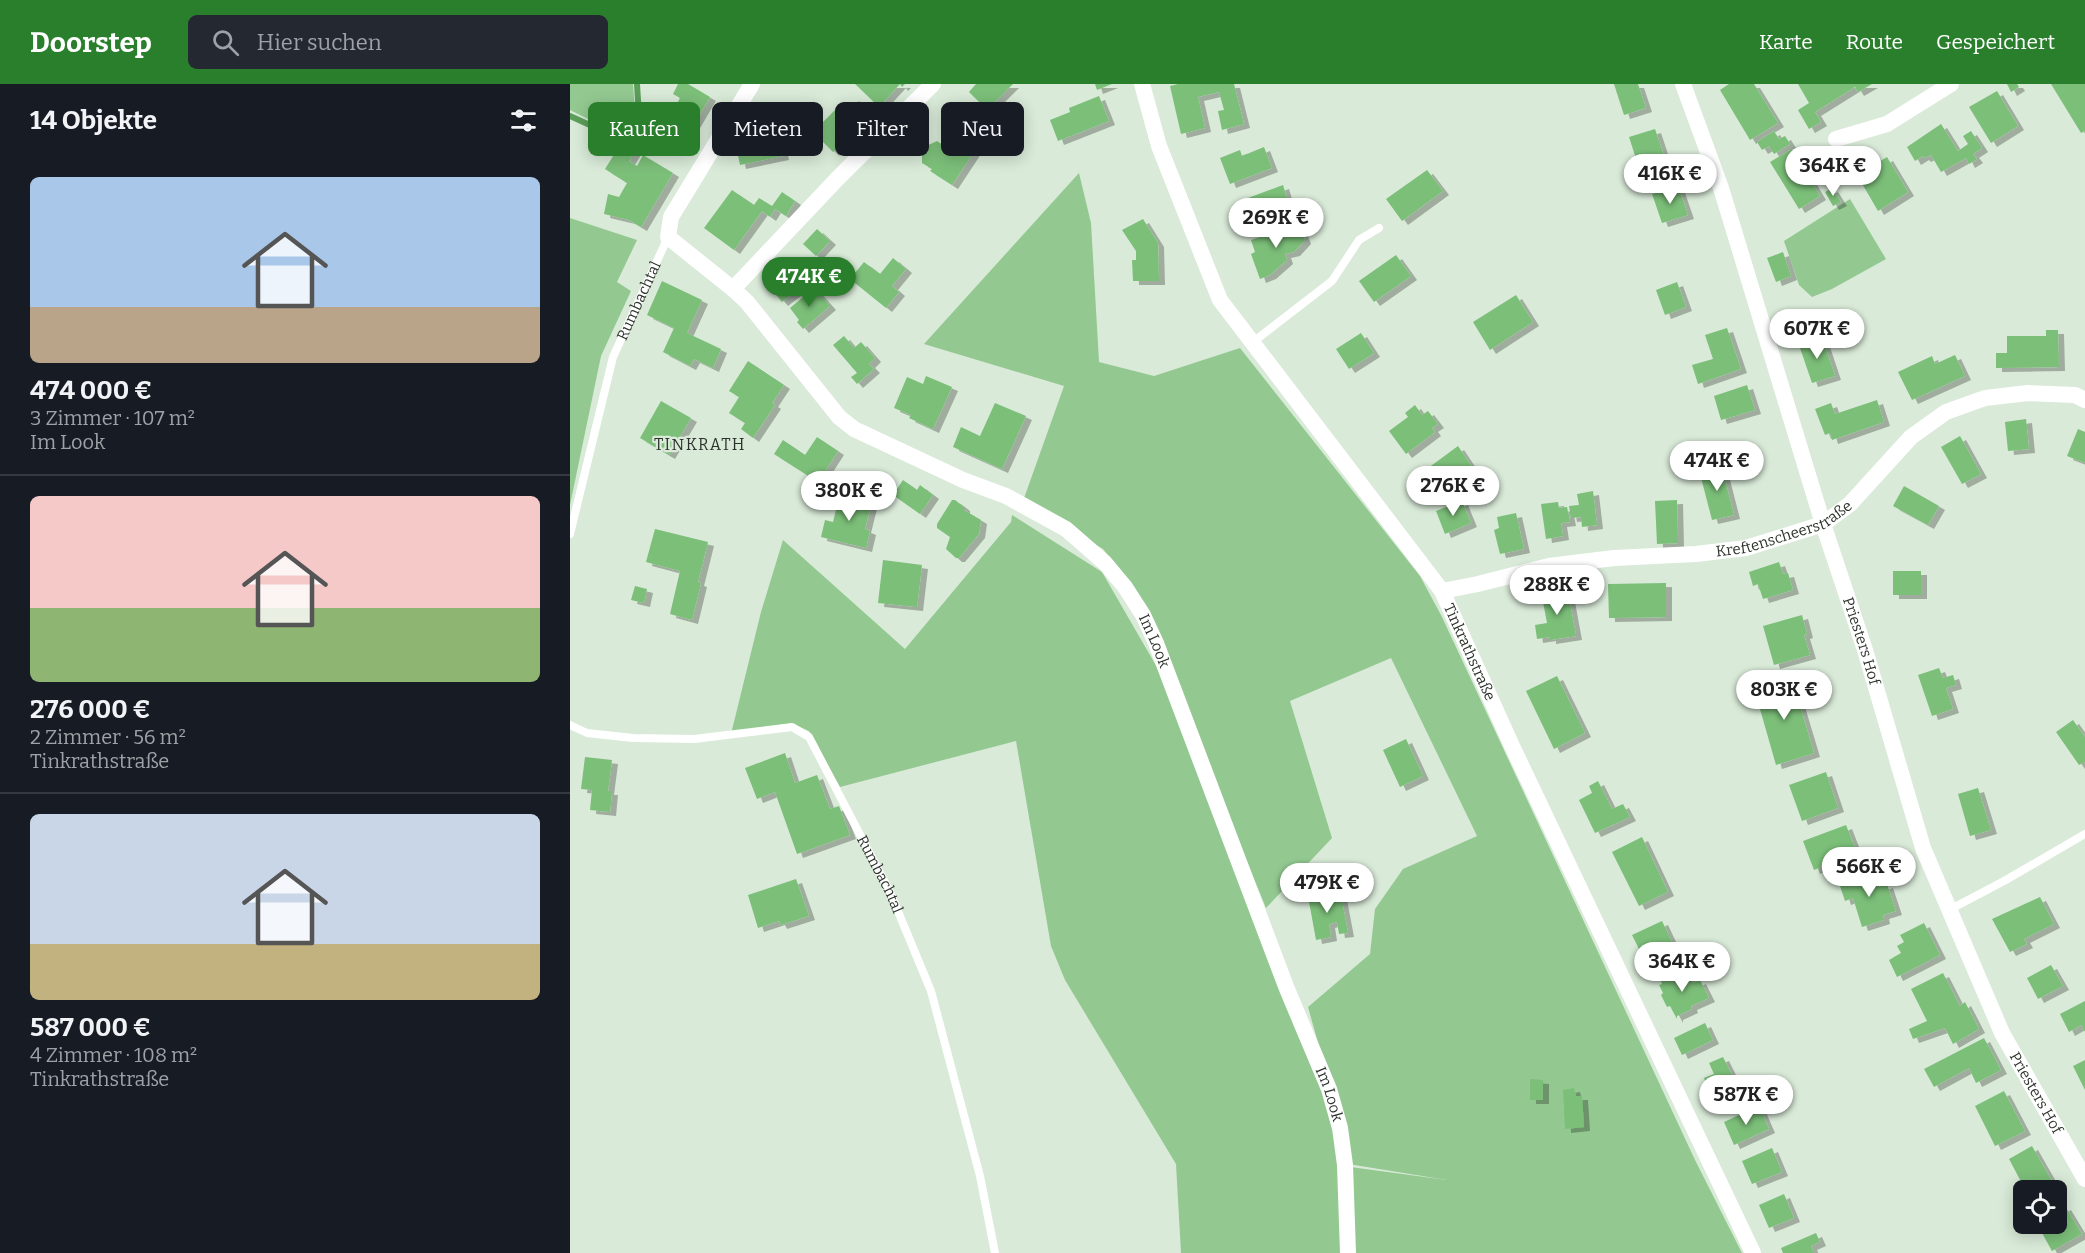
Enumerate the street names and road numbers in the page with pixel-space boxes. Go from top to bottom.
street label: Rumbachtal [613,259,665,343]
street label: Kreftenscheerstraße [1715,497,1856,561]
street label: Priesters Hof [1839,595,1884,688]
street label: Tinkrathstraße [1440,601,1499,703]
street label: Im Look [1135,611,1174,671]
street label: Rumbachtal [853,832,907,916]
street label: Priesters Hof [2006,1049,2067,1138]
street label: Im Look [1312,1064,1347,1124]

